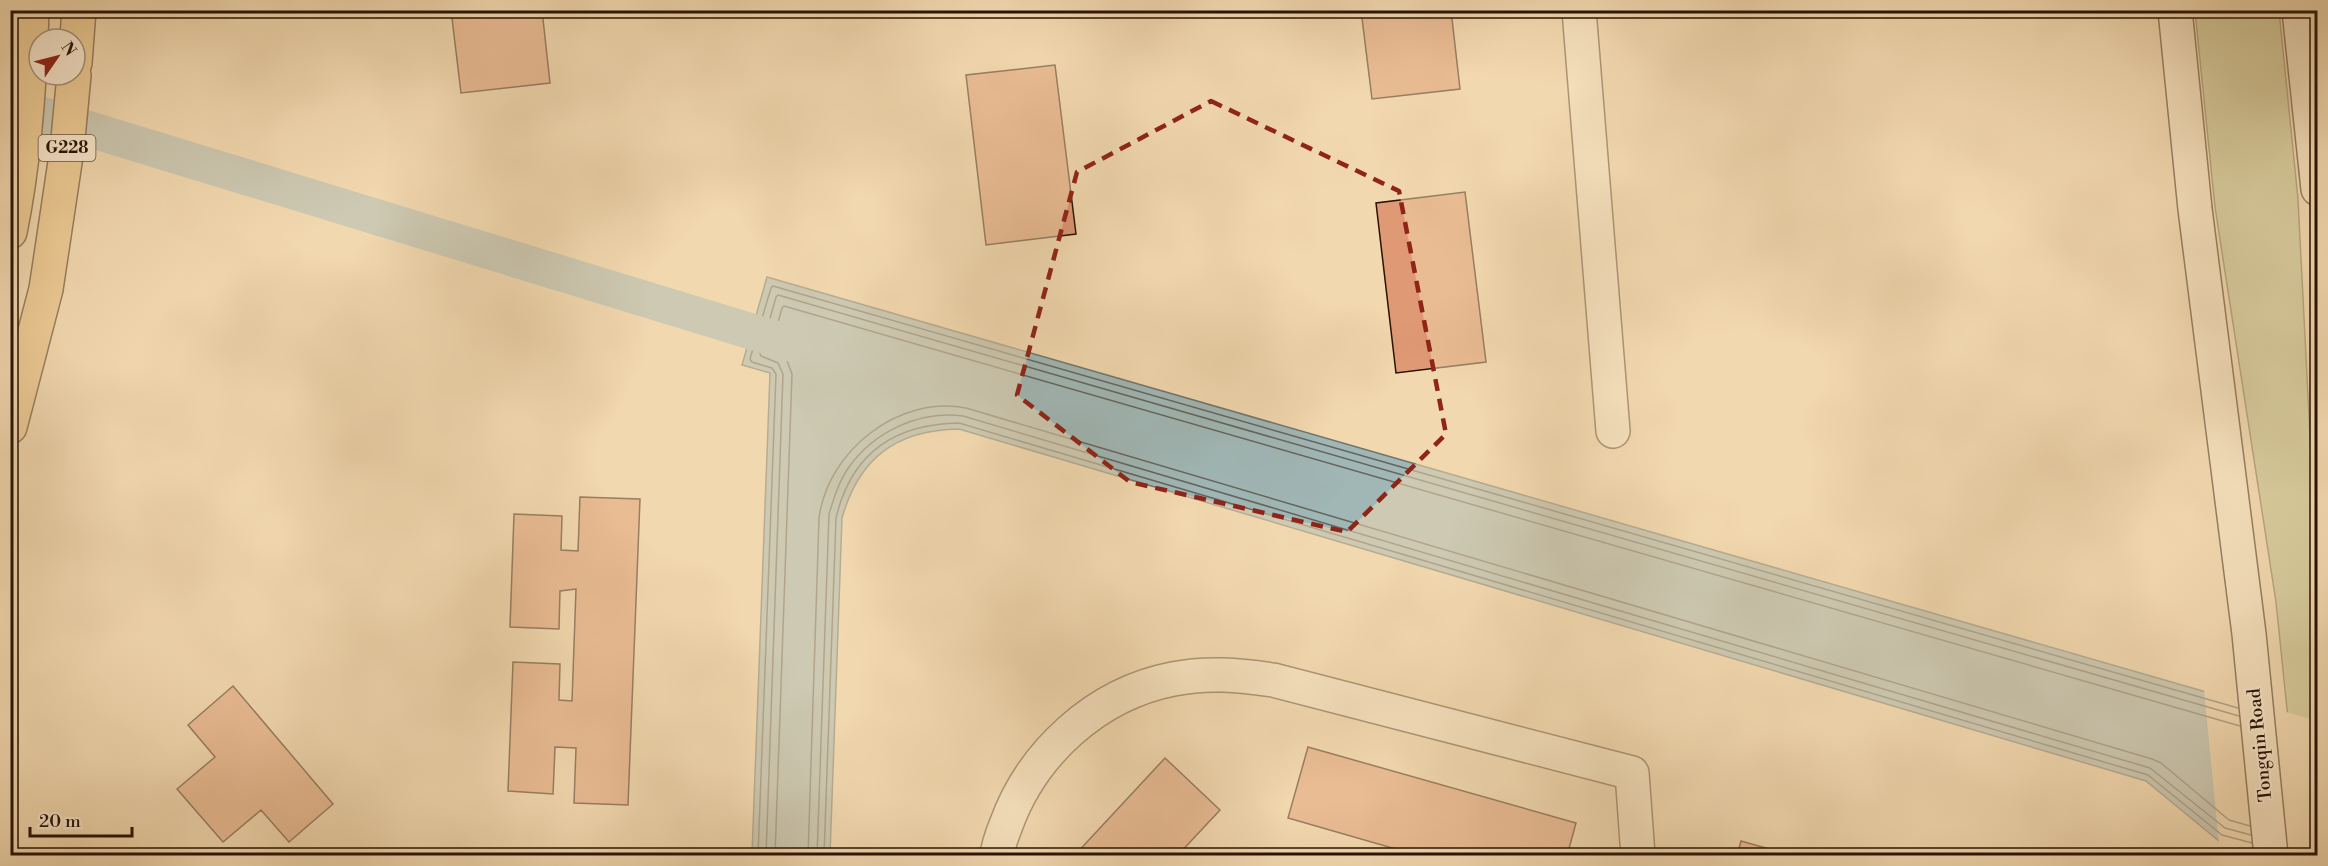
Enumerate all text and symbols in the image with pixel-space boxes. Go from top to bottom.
north arrow [27,27,87,87]
text: N [57,38,80,60]
road number: G228 [38,135,96,161]
street label: Tongqin Road [2243,686,2277,803]
scale bar [30,800,132,838]
text: 20 m [39,810,81,833]

